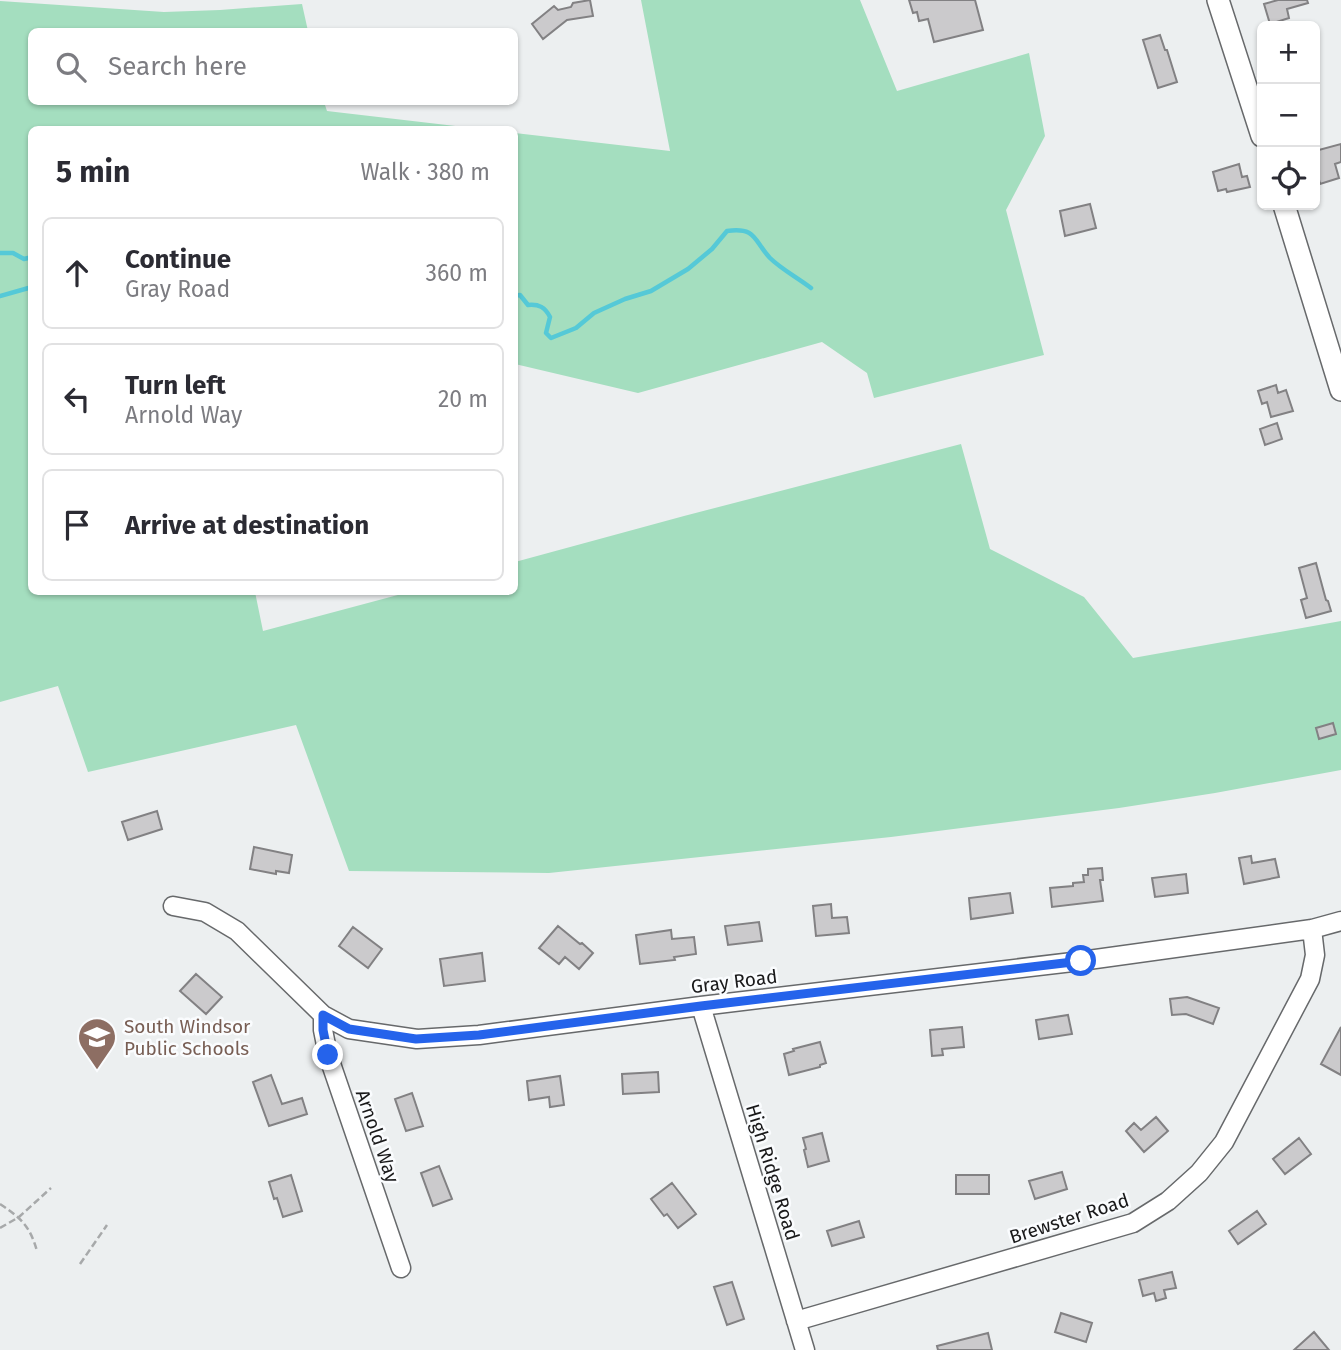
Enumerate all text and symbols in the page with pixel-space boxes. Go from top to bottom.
map controls [1257,21,1320,210]
button: + [1257,21,1320,84]
search box [28,28,518,105]
icon: search [52,48,90,86]
text: Search here [108,51,247,82]
button: − [1257,84,1320,147]
button: locate [1257,147,1320,210]
text: 5 min [56,154,130,190]
text: Walk · 380 m [360,158,490,186]
text: Continue [125,244,231,275]
icon: ahead [58,254,96,292]
text: 360 m [426,259,488,287]
text: Gray Road [125,275,230,303]
text: Turn left [125,370,226,401]
icon: left [58,380,96,418]
text: 20 m [438,385,488,413]
text: Arnold Way [125,401,242,429]
icon: arrive [58,506,96,544]
text: Arrive at destination [125,510,369,541]
route start [1065,945,1096,976]
street label: Gray Road [690,965,779,998]
place label: South Windsor Public Schools [124,1015,251,1060]
school or university icon: South Windsor Public Schools [76,1016,118,1071]
route end [312,1039,343,1070]
street label: Arnold Way [351,1087,404,1186]
street label: High Ridge Road [741,1101,804,1243]
street label: Brewster Road [1007,1188,1132,1249]

